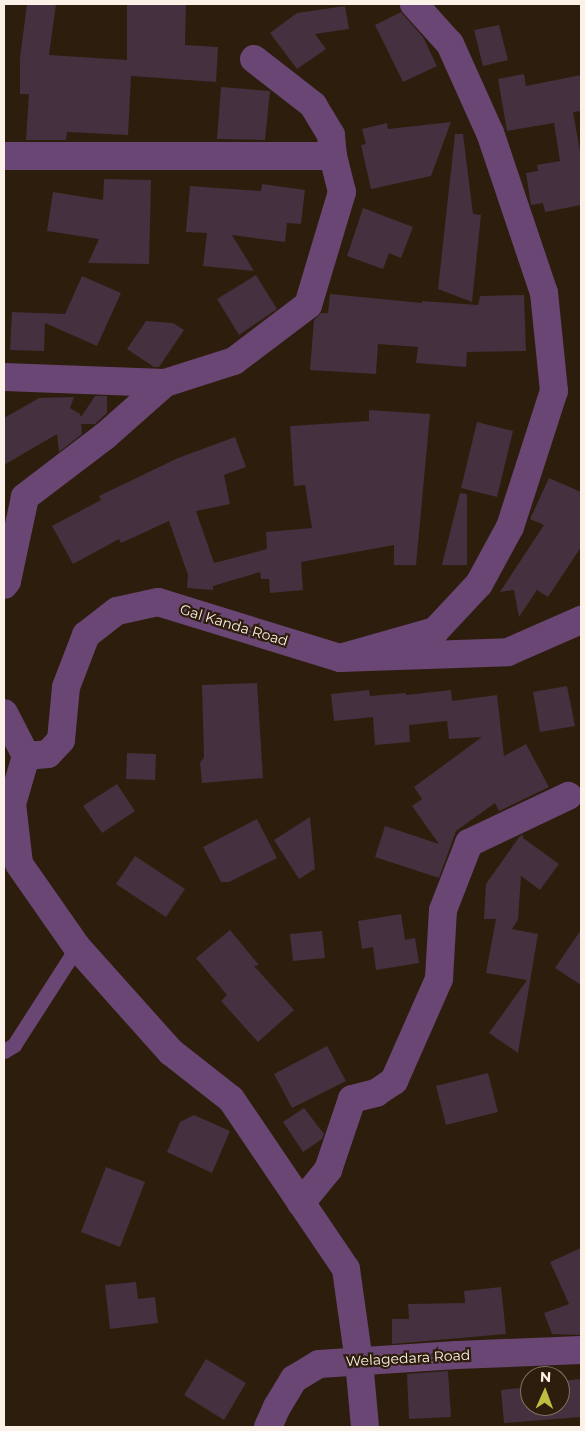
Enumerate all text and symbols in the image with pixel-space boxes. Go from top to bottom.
street label: Gal Kanda Road [178,601,290,649]
street label: Welagedara Road [345,1346,471,1370]
north arrow [520,1366,570,1416]
text: N [540,1368,551,1386]

